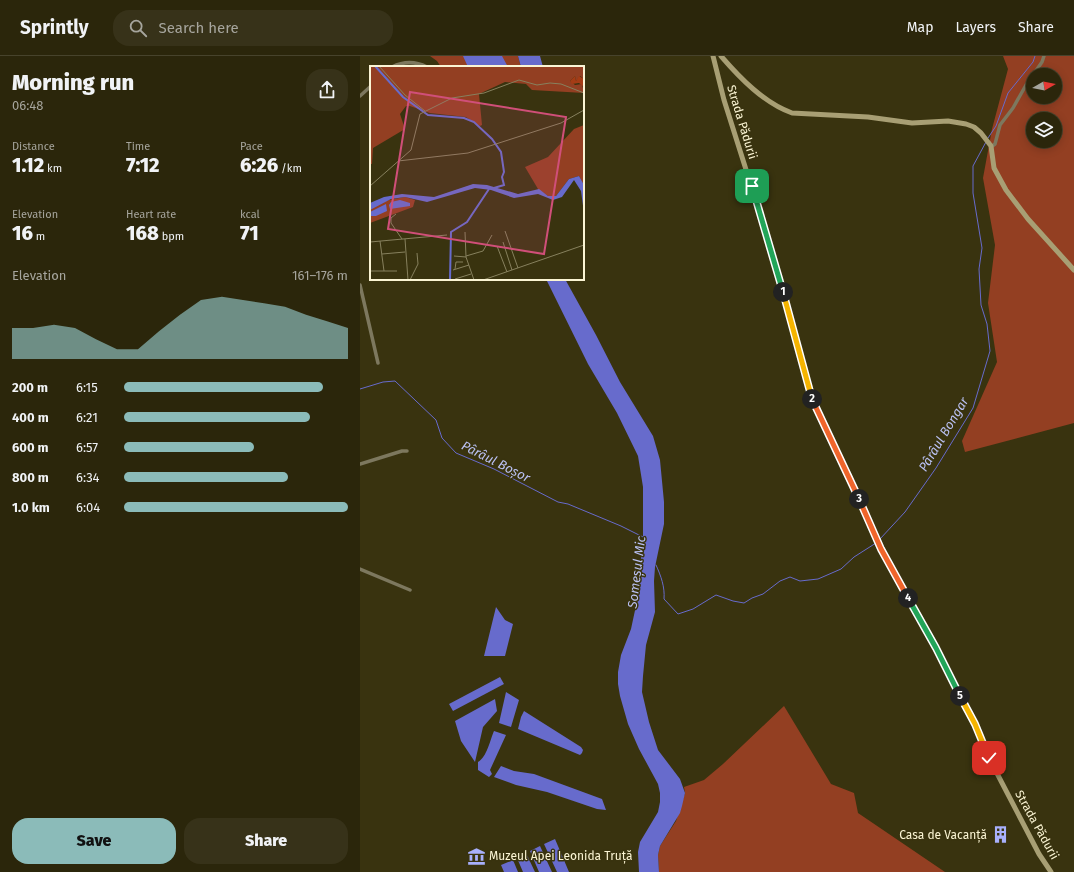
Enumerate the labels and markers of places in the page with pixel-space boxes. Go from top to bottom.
pin [735,169,769,203]
pin: 1 [773,282,793,302]
pin: 2 [802,389,822,409]
pin: 3 [849,489,869,509]
pin: 4 [898,588,918,608]
pin: 5 [950,686,970,706]
pin [972,741,1006,775]
building icon: Casa de Vacanță [990,825,1010,845]
place label: Casa de Vacanță [899,828,987,843]
museum icon: Muzeul Apei Leonida Truță [466,846,486,866]
place label: Muzeul Apei Leonida Truță [489,849,633,864]

